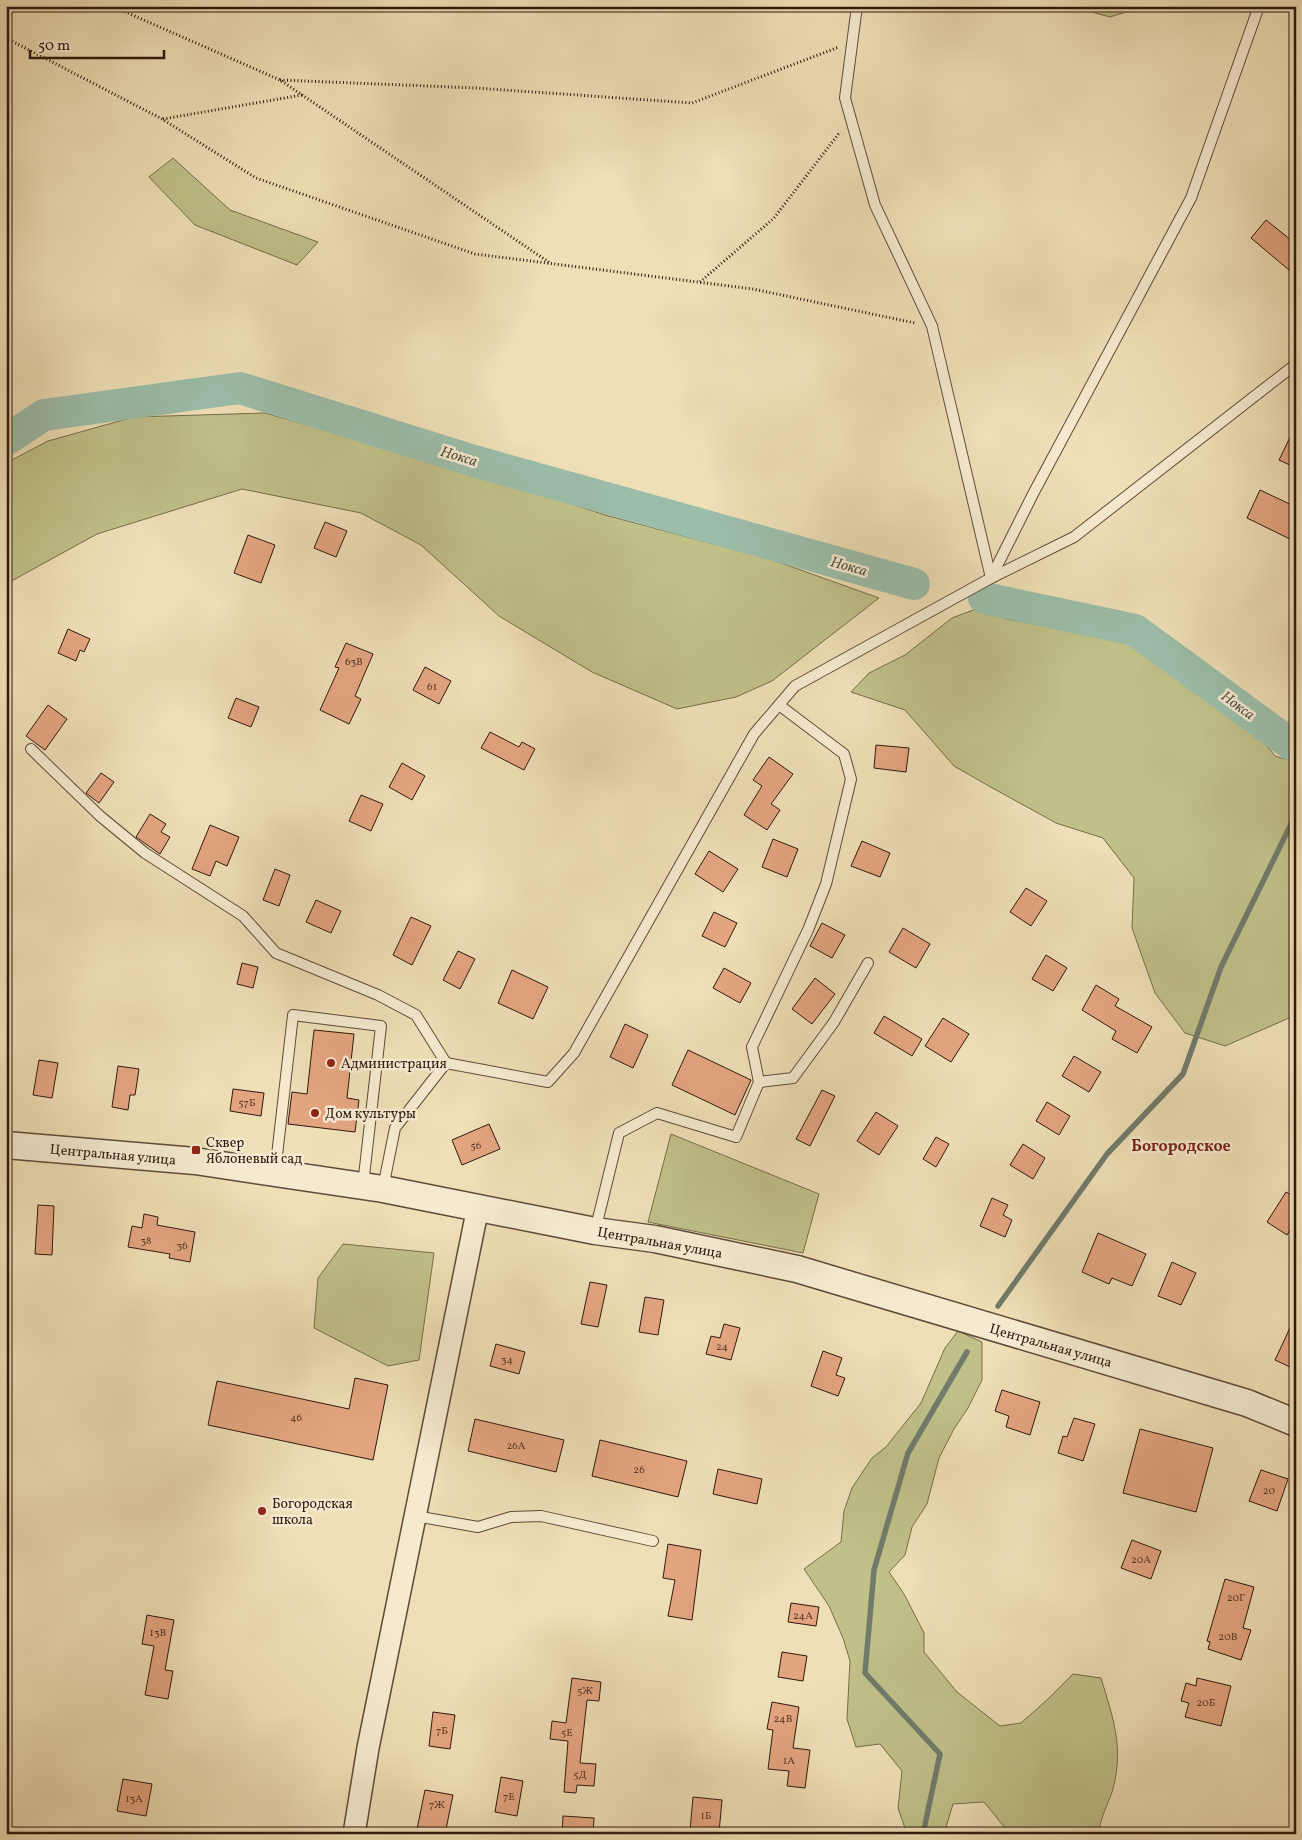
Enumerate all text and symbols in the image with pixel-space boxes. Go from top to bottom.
scale bar [30,28,164,60]
text: 50 m [38,36,70,57]
water label: Нокса [438,442,480,473]
water label: Нокса [828,552,870,583]
house number: 63В [345,655,363,670]
house number: 61 [427,680,437,695]
water label: Нокса [1216,687,1258,726]
place label: Администрация [341,1055,447,1074]
marker: Администрация [325,1057,337,1069]
house number: 57Б [238,1096,256,1111]
place label: Дом культуры [325,1105,416,1124]
marker: Дом культуры [309,1107,321,1119]
place label: Сквер Яблоневый сад [206,1134,302,1169]
district label: Богородское [1131,1136,1231,1158]
house number: 56 [471,1139,482,1154]
street label: Центральная улица [49,1141,177,1170]
marker: Сквер Яблоневый сад [190,1144,202,1156]
street label: Центральная улица [596,1223,724,1264]
house number: 38 [140,1234,152,1249]
house number: 36 [176,1239,188,1254]
street label: Центральная улица [987,1320,1114,1373]
house number: 24 [716,1340,728,1355]
house number: 34 [501,1353,514,1368]
house number: 46 [290,1411,302,1426]
house number: 26А [506,1439,526,1454]
house number: 26 [633,1463,645,1478]
house number: 20 [1263,1484,1276,1499]
place label: Богородская школа [272,1495,353,1530]
marker: Богородская школа [256,1505,268,1517]
house number: 20А [1131,1553,1151,1568]
house number: 20Г [1227,1591,1245,1606]
house number: 24А [793,1609,813,1624]
house number: 13В [150,1626,167,1641]
house number: 20В [1218,1630,1238,1645]
house number: 5Ж [577,1684,593,1699]
house number: 20Б [1196,1696,1216,1711]
house number: 24В [774,1712,793,1727]
house number: 7Б [436,1724,448,1739]
house number: 5Е [561,1726,573,1741]
house number: 1А [783,1754,795,1769]
house number: 5Д [573,1768,587,1783]
house number: 7Е [503,1790,515,1805]
house number: 13А [125,1792,143,1807]
house number: 7Ж [429,1798,445,1813]
house number: 1Б [700,1809,712,1824]

